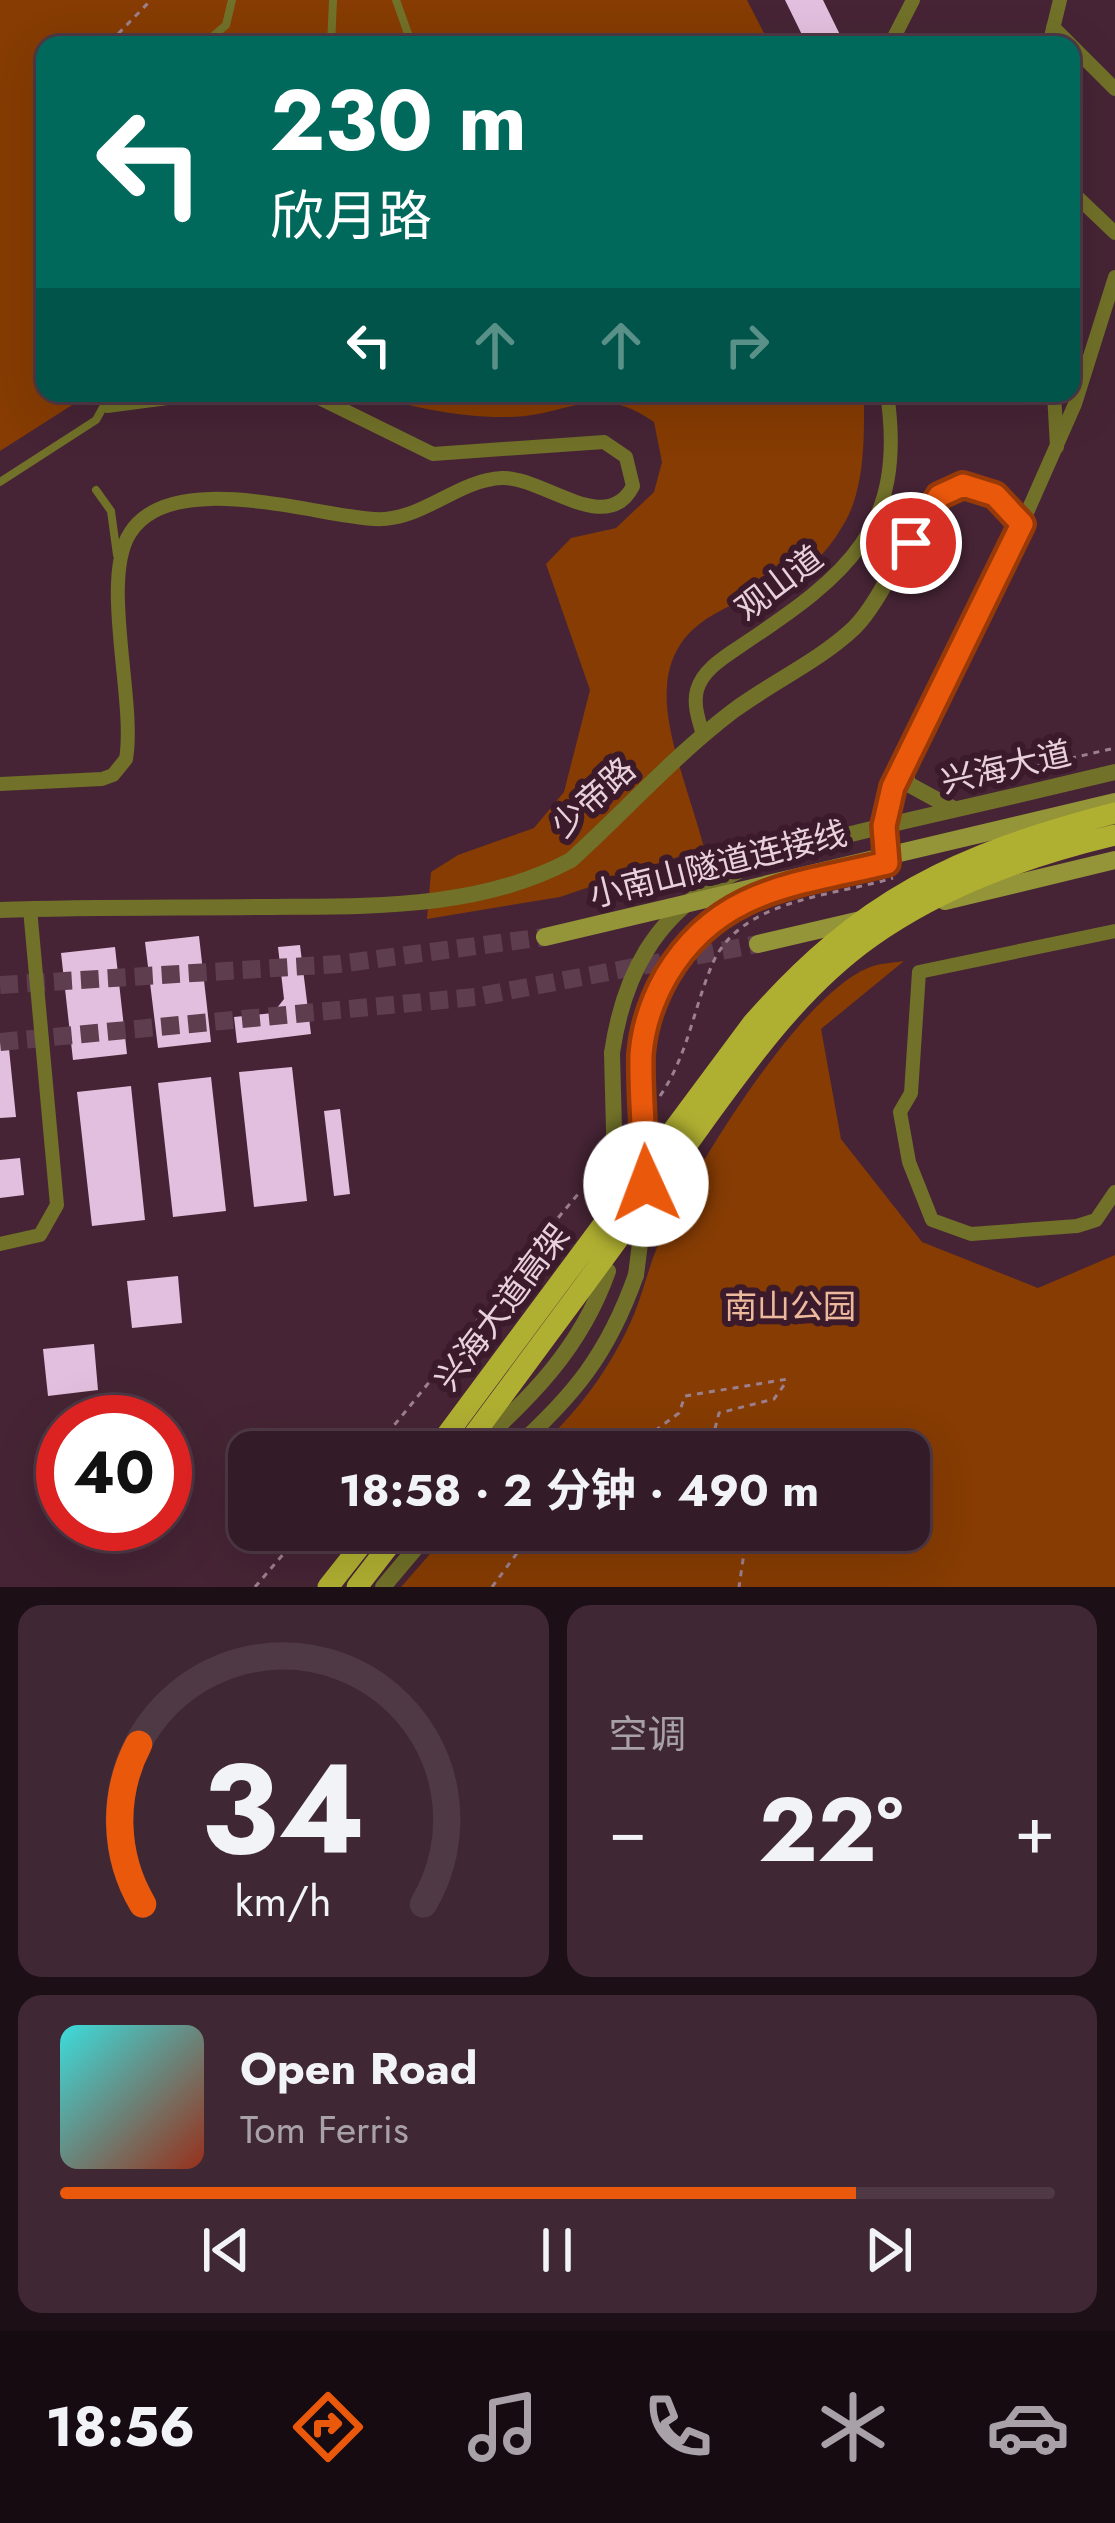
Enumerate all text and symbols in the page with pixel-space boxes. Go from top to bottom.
text: 230 m [270,60,527,182]
icon: left [72,84,228,240]
text: 欣月路 [270,177,432,255]
icon: left [336,312,402,378]
icon: ahead [462,312,528,378]
icon: ahead [588,312,654,378]
icon: right [714,312,780,378]
pin [860,492,962,594]
icon: arrive [878,510,944,576]
street label: 观山道 [725,534,833,632]
street label: 兴海大道 [936,729,1076,805]
street label: 少帝路 [540,746,646,848]
street label: 小南山隧道连接线 [584,809,852,919]
position arrow [583,1121,709,1247]
street label: 兴海大道高架 [424,1214,580,1400]
park label: 南山公园 [724,1283,856,1330]
speed limit sign: 40 [36,1395,192,1551]
text: 18:58 · 2 分钟 · 490 m [339,1458,819,1523]
text: 空调 [609,1706,687,1763]
text: 34 [201,1719,366,1900]
text: 22° [759,1765,903,1895]
text: − [609,1782,647,1878]
text: + [1014,1782,1055,1878]
text: km/h [235,1870,332,1932]
text: Open Road [240,2036,478,2101]
text: Tom Ferris [240,2101,409,2158]
icon: previous [193,2217,259,2283]
icon: pause [524,2217,590,2283]
icon: next [856,2217,922,2283]
icon: directions [286,2385,370,2469]
icon: music [461,2385,545,2469]
icon: phone [636,2385,720,2469]
icon: climate [811,2385,895,2469]
icon: car [986,2385,1070,2469]
text: 18:56 [45,2388,195,2466]

